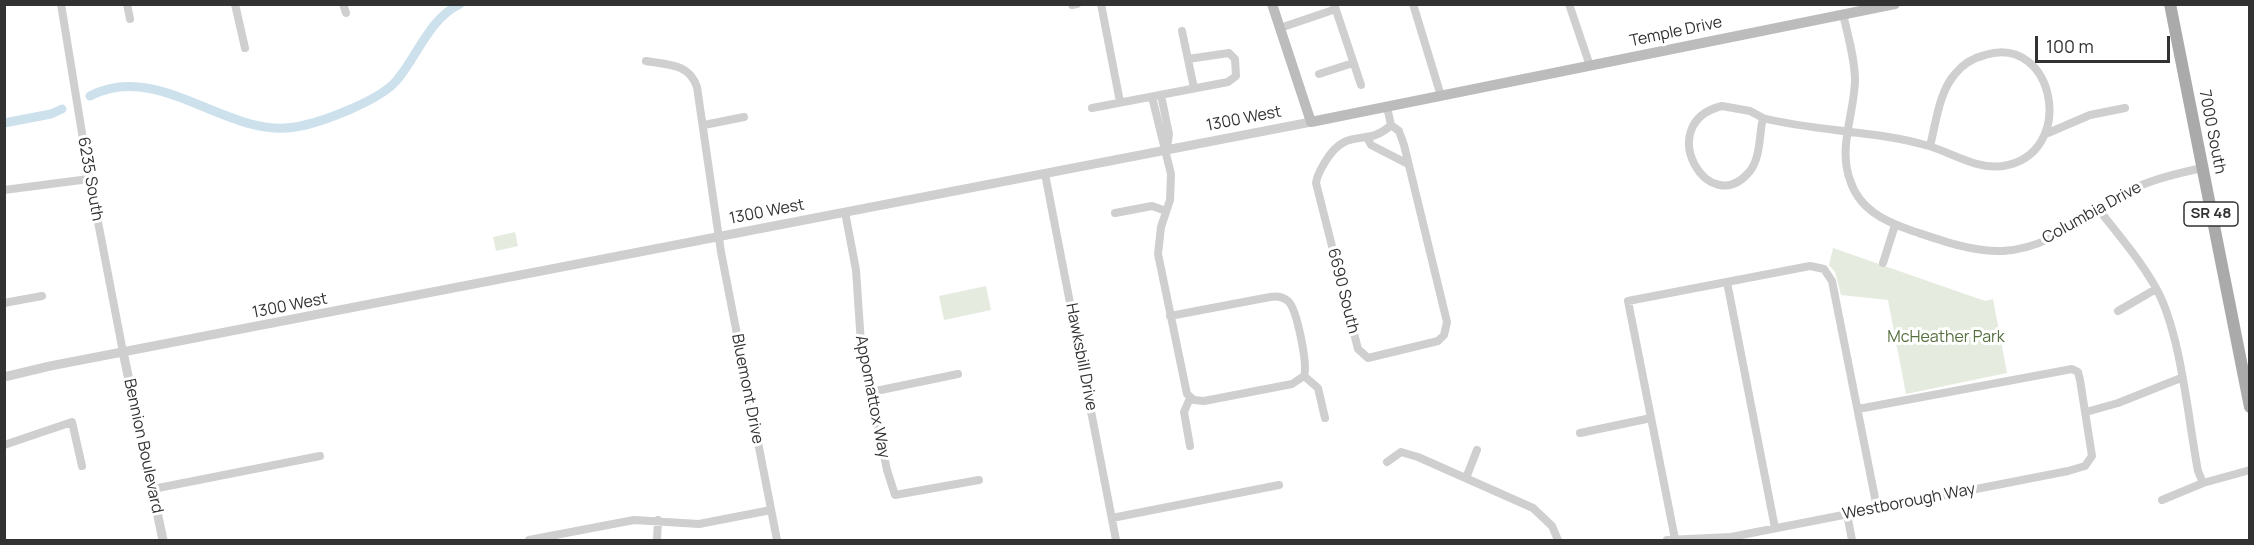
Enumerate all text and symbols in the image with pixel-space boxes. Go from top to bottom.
street label: Temple Drive [1628,13,1724,51]
scale bar [2038,24,2173,62]
text: 100 m [2046,34,2094,58]
street label: 7000 South [2194,88,2230,176]
street label: 1300 West [1205,102,1283,136]
street label: 6235 South [73,135,107,223]
street label: Columbia Drive [2039,178,2145,248]
street label: 1300 West [728,195,806,229]
road number: SR 48 [2184,202,2238,226]
street label: 6690 South [1323,246,1363,336]
street label: 1300 West [251,289,329,323]
street label: Hawksbill Drive [1061,302,1101,412]
park label: McHeather Park [1887,328,2005,348]
street label: Bluemont Drive [727,332,767,446]
street label: Appomattox Way [851,334,893,460]
street label: Bennion Boulevard [119,377,167,515]
street label: Westborough Way [1841,480,1977,524]

